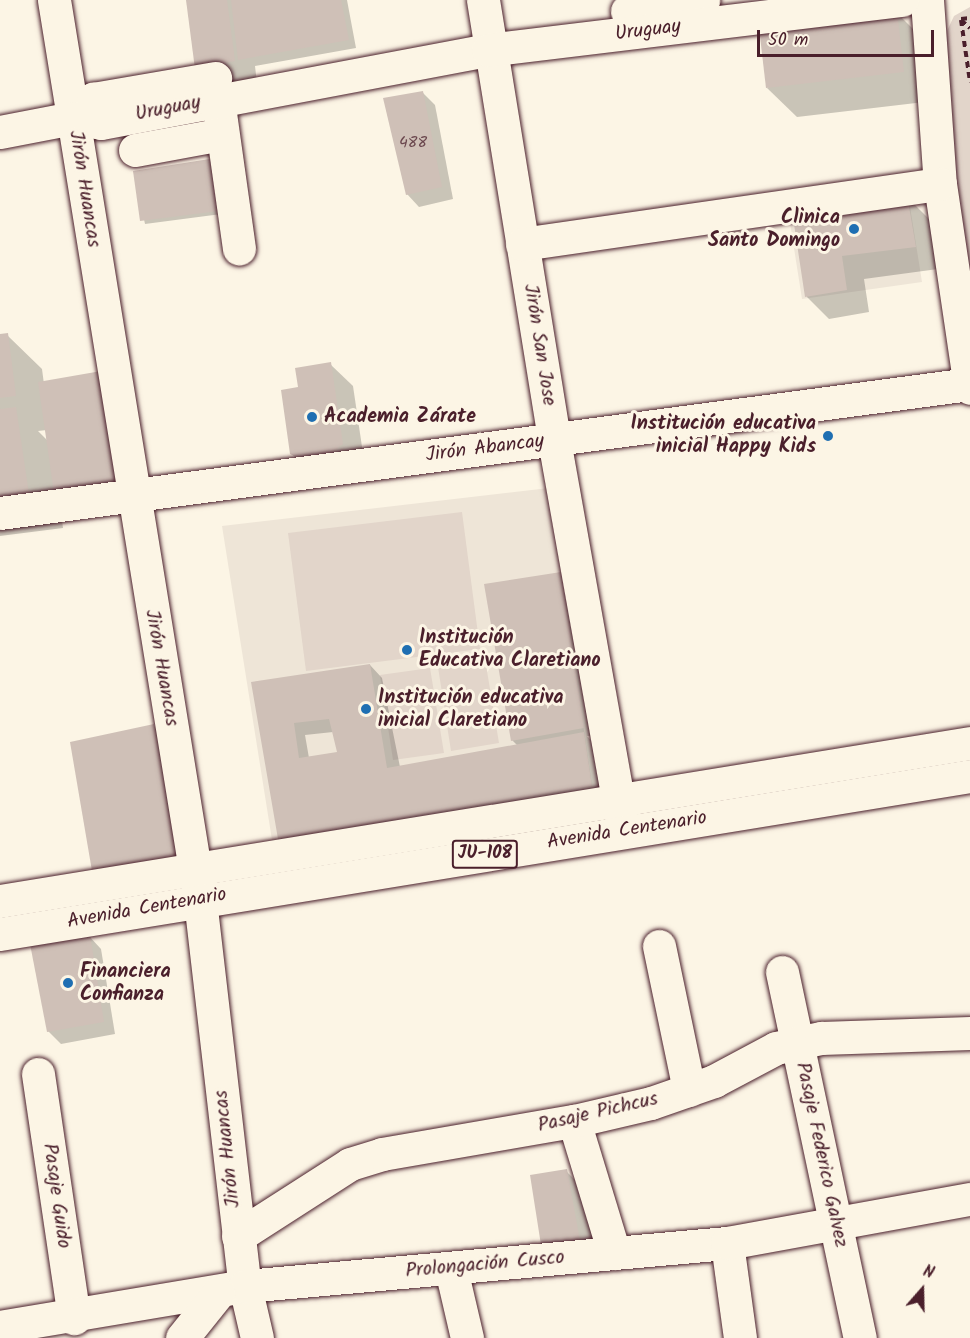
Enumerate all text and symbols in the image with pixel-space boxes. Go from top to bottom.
street label: Uruguay [614,15,682,47]
scale bar [760,18,937,56]
text: 50 m [768,26,808,55]
street label: Uruguay [133,91,203,127]
street label: Jirón Huancas [63,129,105,249]
house number: 488 [399,133,427,153]
place label: Clinica Santo Domingo [708,206,840,253]
marker: Clinica Santo Domingo [845,220,863,238]
street label: Jirón San Jose [518,282,560,408]
place label: Academia Zárate [324,405,476,429]
marker: Academia Zárate [305,410,319,424]
place label: Institución educativa inicial Happy Kids [631,412,816,459]
marker: Institución educativa inicial Happy Kids [821,429,835,443]
street label: Jirón Abancay [425,430,545,468]
street label: Jirón Huancas [139,608,183,728]
place label: Institución Educativa Claretiano [419,626,601,673]
marker: Institución Educativa Claretiano [400,643,414,657]
place label: Institución educativa inicial Claretiano [378,686,563,733]
marker: Institución educativa inicial Claretiano [359,702,373,716]
street label: Avenida Centenario [545,807,709,855]
road number: JU-108 [450,839,520,869]
street label: Avenida Centenario [66,883,228,935]
place label: Financiera Confianza [80,960,171,1007]
marker: Financiera Confianza [61,976,75,990]
street label: Pasaje Federico Galvez [790,1060,852,1250]
street label: Pasaje Pichcus [536,1088,660,1138]
street label: Jirón Huancas [210,1089,246,1209]
street label: Pasaje Guido [37,1142,75,1250]
street label: Prolongación Cusco [405,1246,565,1284]
text: N [919,1259,937,1286]
north arrow [892,1260,952,1320]

